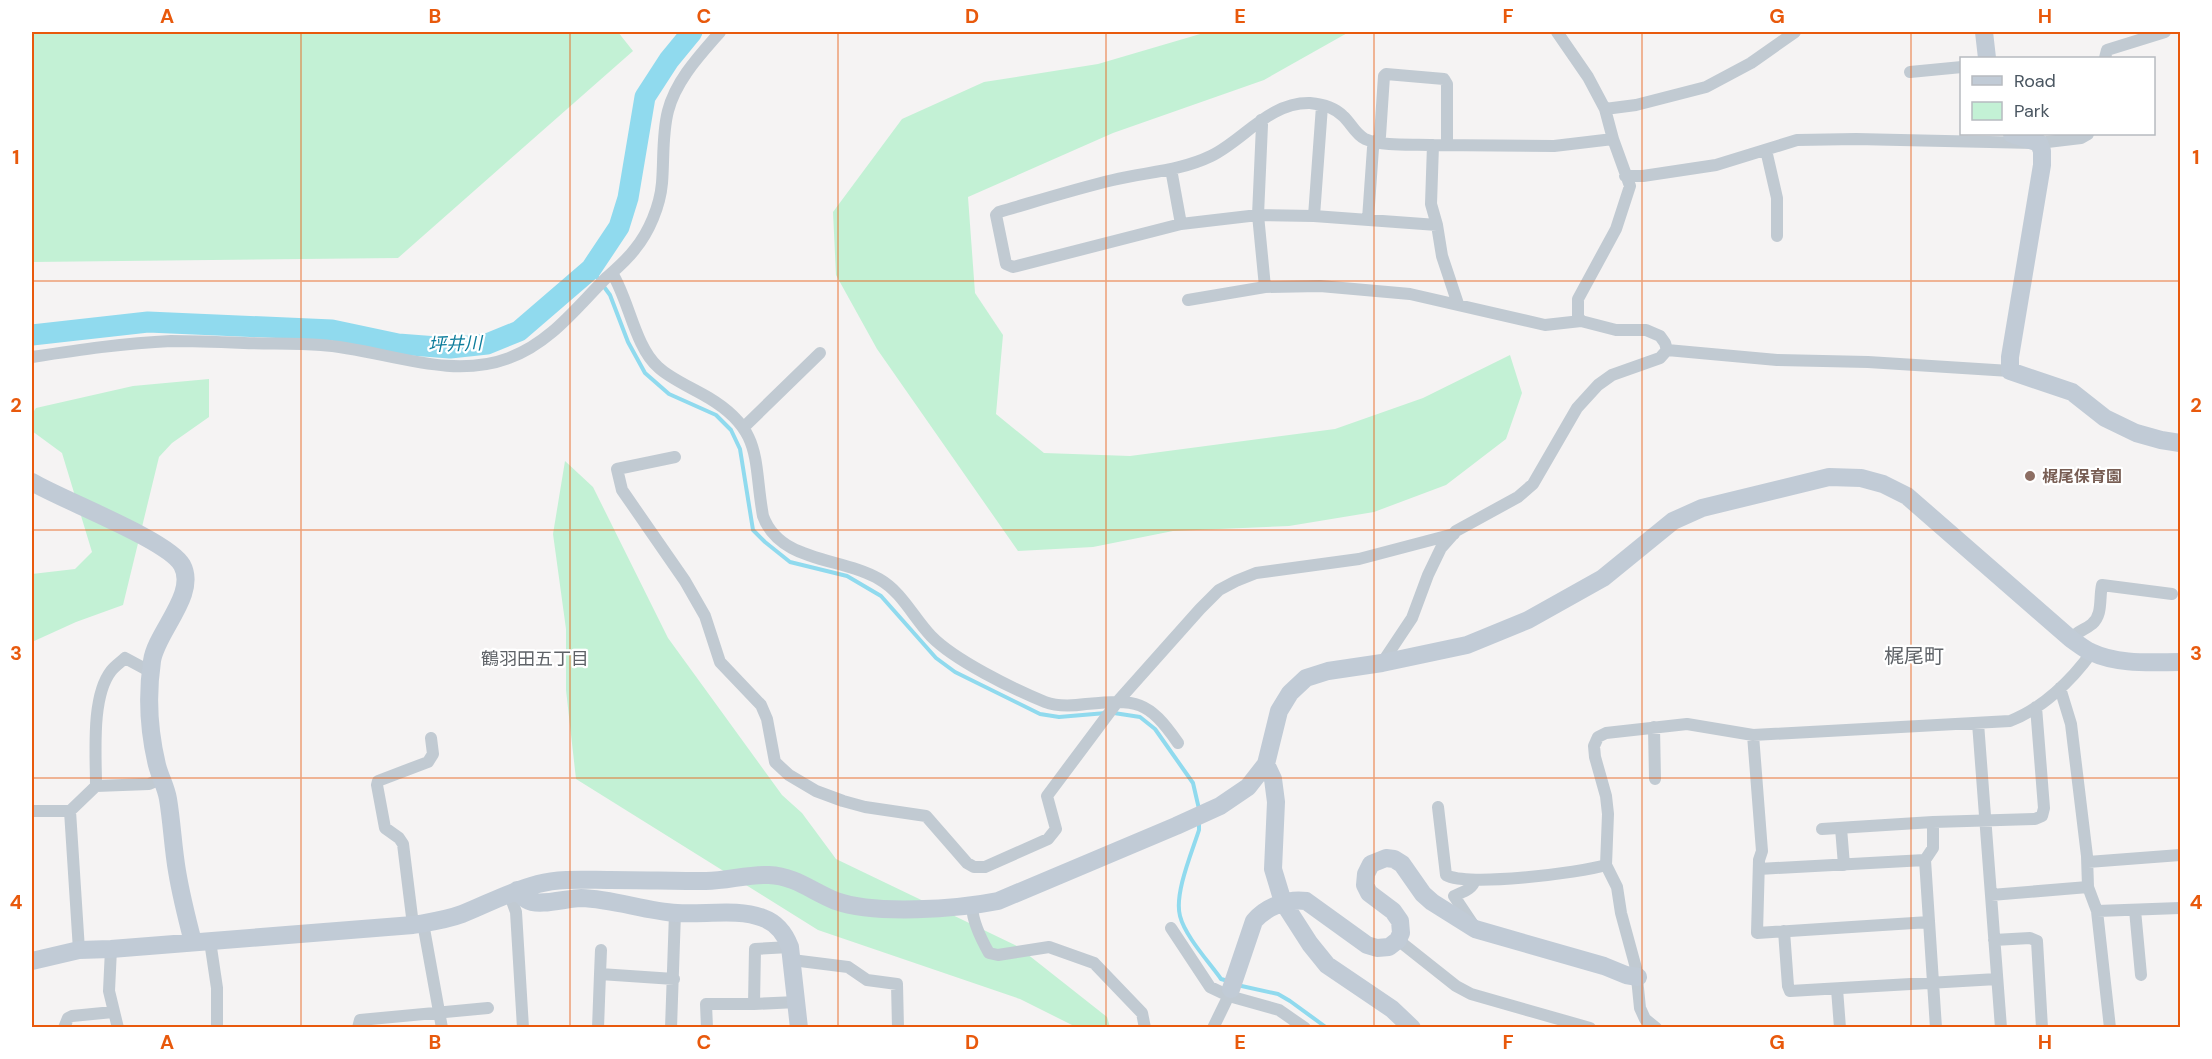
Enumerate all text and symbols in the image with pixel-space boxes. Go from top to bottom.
text: A [160,3,174,29]
text: B [429,3,441,29]
text: C [697,3,711,29]
text: D [965,3,979,29]
text: E [1234,3,1246,29]
text: F [1502,3,1514,29]
text: G [1769,3,1785,29]
text: H [2038,3,2052,29]
legend [1960,57,2155,135]
text: Road [2014,69,2056,93]
text: Park [2014,99,2050,123]
text: 1 [12,144,20,170]
text: 1 [2192,144,2200,170]
water label: 坪井川 [428,331,484,357]
text: 2 [10,392,22,418]
text: 2 [2190,392,2202,418]
place label: 梶尾保育園 [2042,466,2122,487]
marker: 梶尾保育園 [2023,469,2037,483]
text: 3 [10,640,22,666]
text: 3 [2190,640,2202,666]
district label: 梶尾町 [1884,643,1944,669]
district label: 鶴羽田五丁目 [481,647,589,671]
text: 4 [10,889,23,915]
text: 4 [2190,889,2203,915]
text: A [160,1029,174,1055]
text: B [429,1029,441,1055]
text: C [697,1029,711,1055]
text: D [965,1029,979,1055]
text: E [1234,1029,1246,1055]
text: F [1502,1029,1514,1055]
text: G [1769,1029,1785,1055]
text: H [2038,1029,2052,1055]

